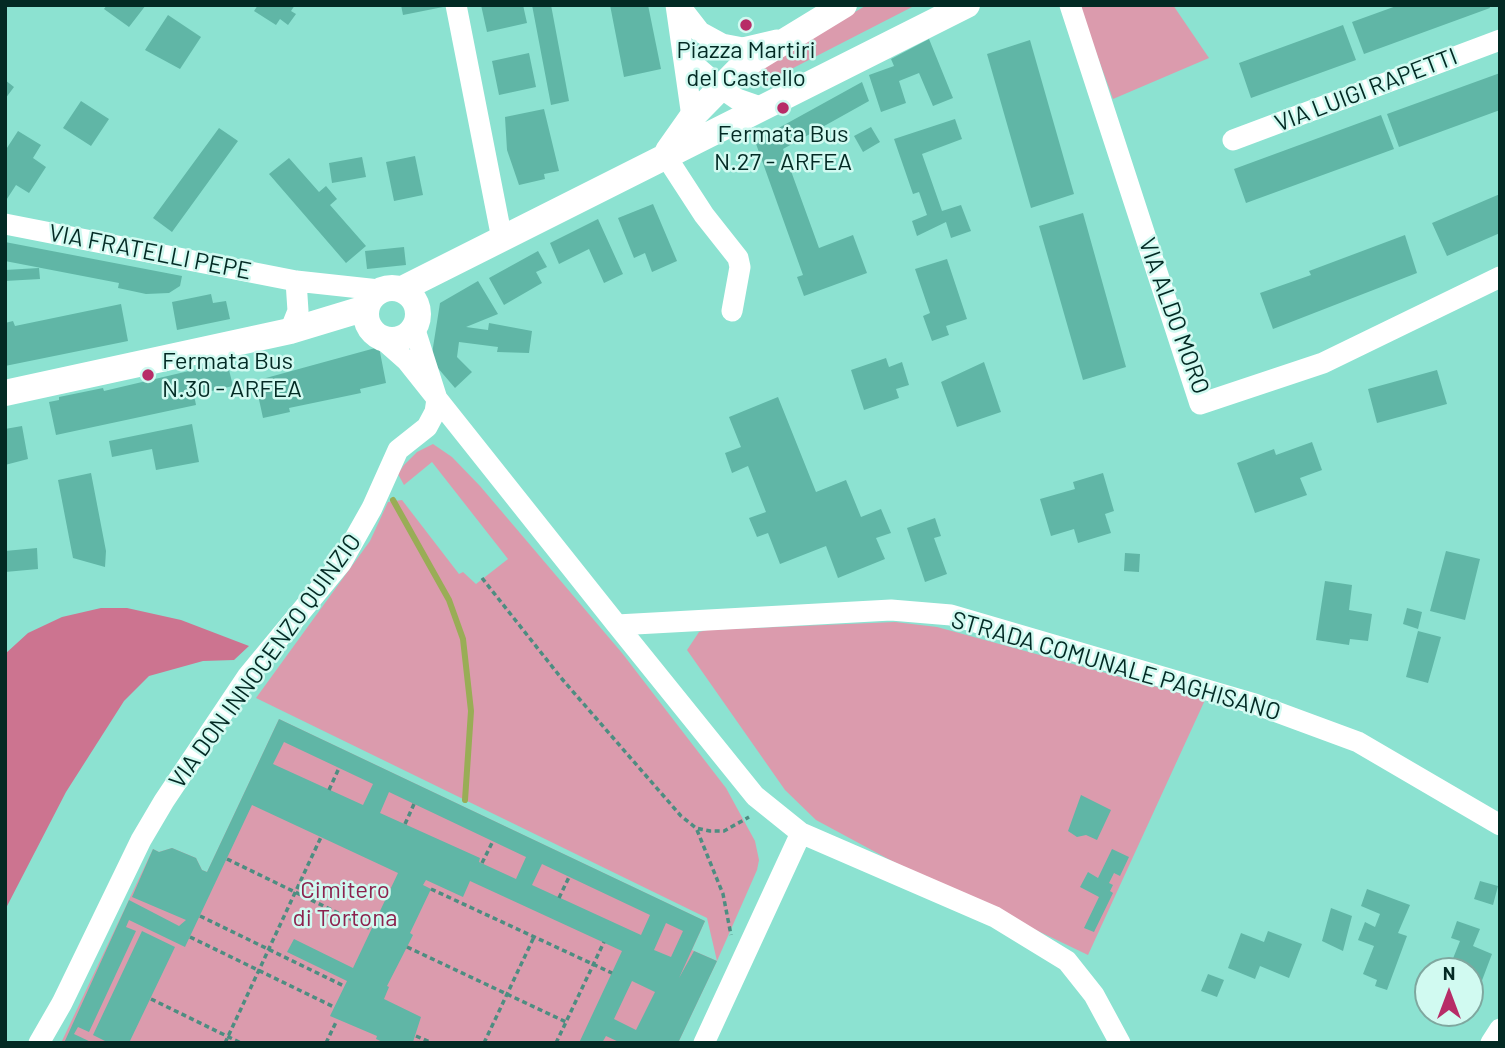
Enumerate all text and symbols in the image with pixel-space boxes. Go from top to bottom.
marker: Piazza Martiri del Castello [738,17,754,33]
place label: Piazza Martiri del Castello [676,36,816,92]
street label: VIA LUIGI RAPETTI [1271,42,1461,138]
marker: Fermata Bus N.27 - ARFEA [775,100,791,116]
place label: Fermata Bus N.27 - ARFEA [714,120,852,176]
street label: VIA FRATELLI PEPE [46,218,254,286]
street label: VIA ALDO MORO [1132,234,1216,398]
place label: Fermata Bus N.30 - ARFEA [162,347,302,403]
marker: Fermata Bus N.30 - ARFEA [140,367,156,383]
street label: VIA DON INNOCENZO QUINZIO [163,528,367,794]
street label: STRADA COMUNALE PAGHISANO [948,605,1284,727]
park label: Cimitero di Tortona [293,876,397,932]
north arrow [1414,957,1484,1027]
text: N [1443,961,1455,984]

